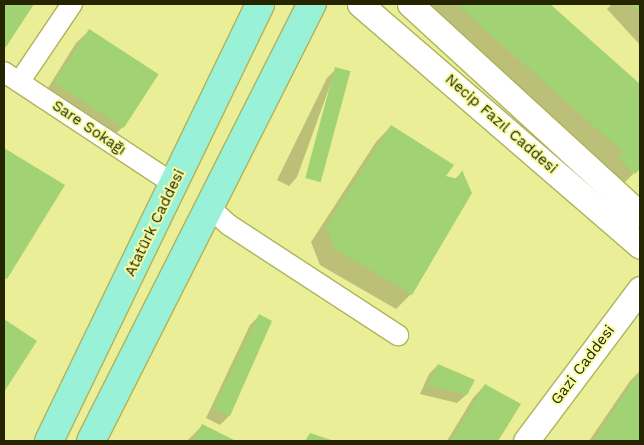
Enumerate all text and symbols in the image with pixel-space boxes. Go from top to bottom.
street label: Necip Fazıl Caddesi [441,70,561,178]
street label: Sare Sokağı [49,97,129,159]
street label: Atatürk Caddesi [121,166,189,280]
street label: Gazi Caddesi [547,322,619,408]

